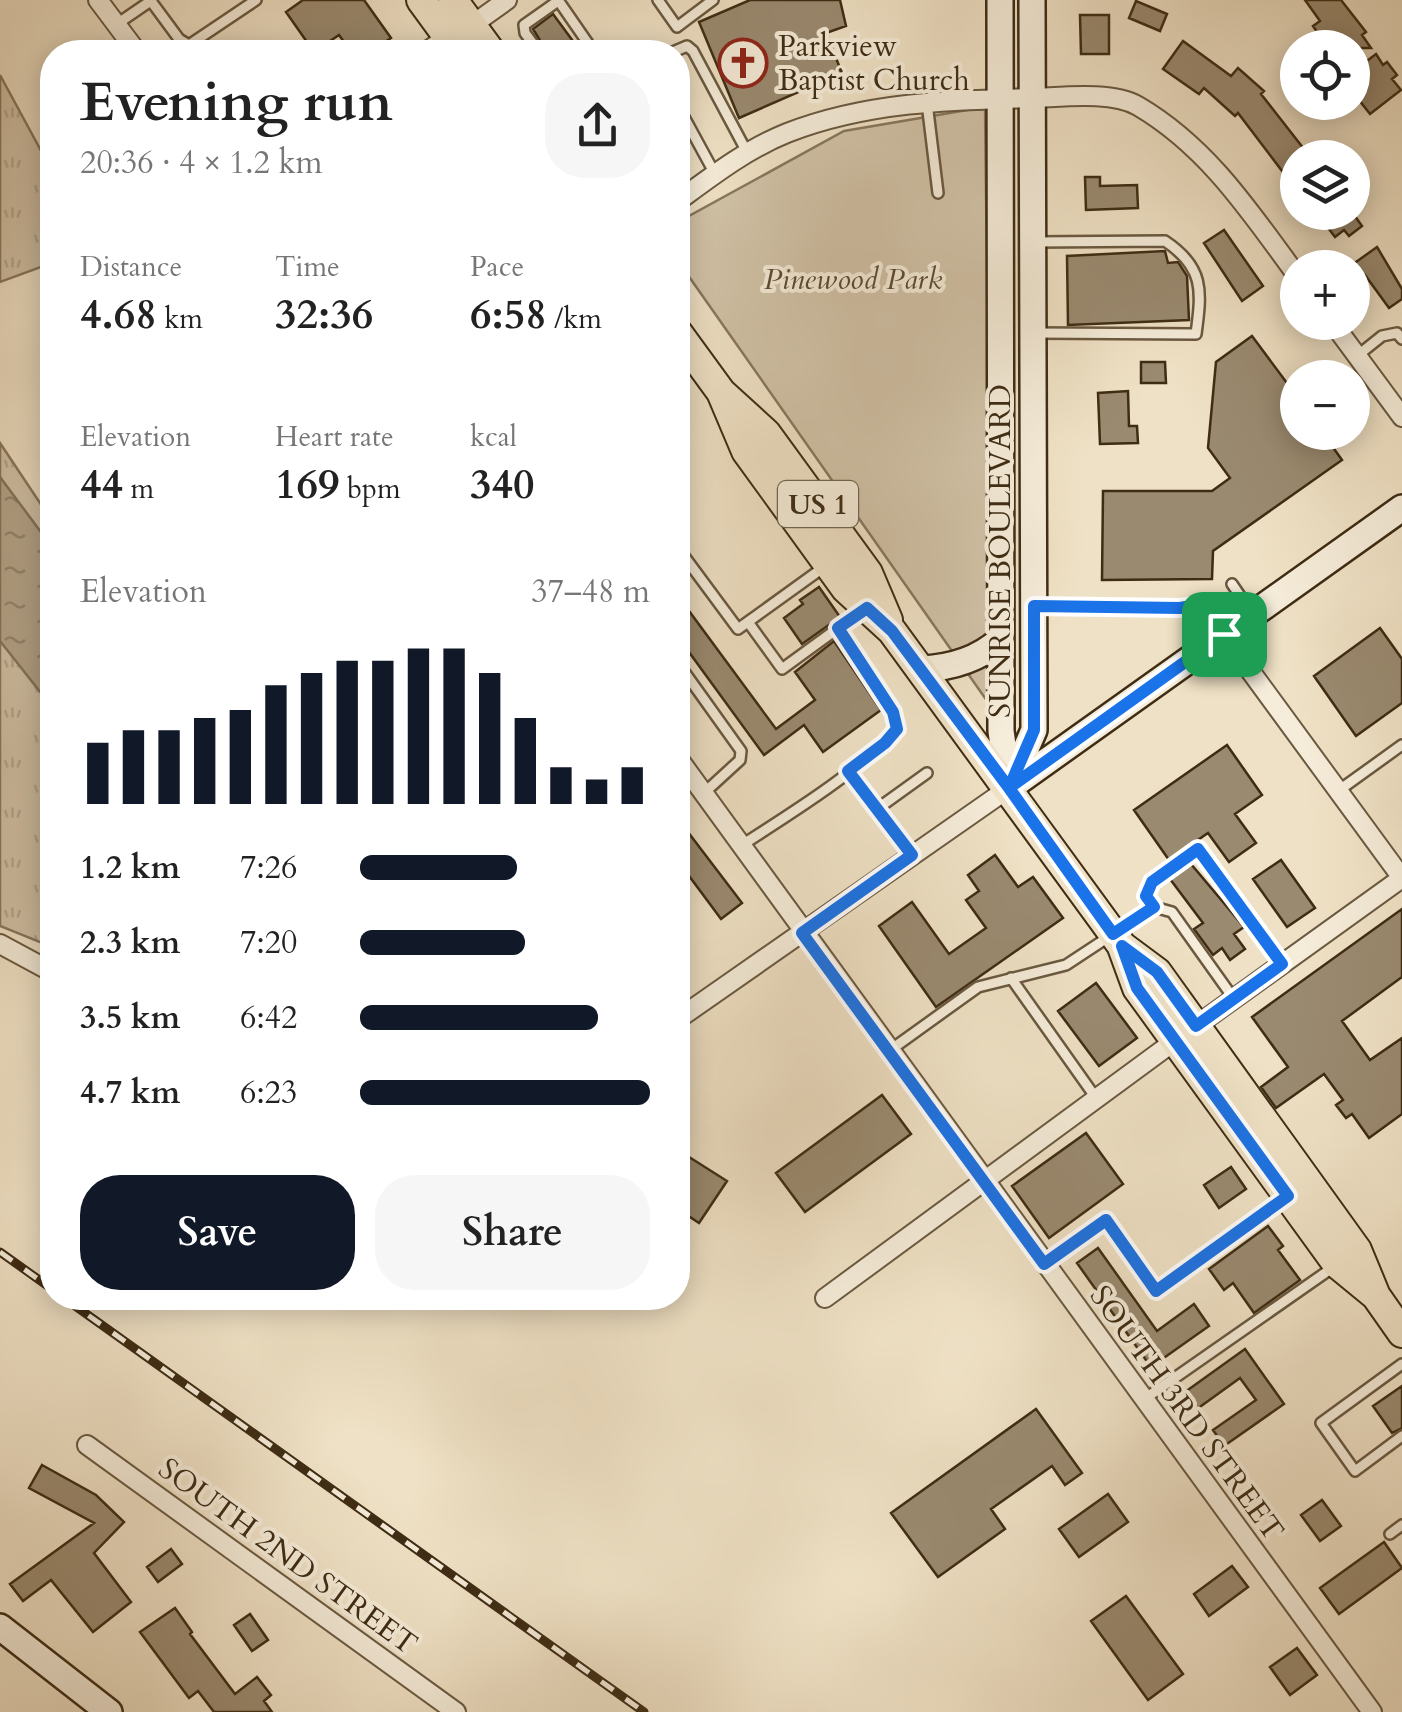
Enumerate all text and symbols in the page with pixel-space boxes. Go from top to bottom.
place label: Parkview Baptist Church [778,26,970,101]
map controls [1280,30,1370,450]
button: locate [1280,30,1370,120]
church icon: Parkview Baptist Church [717,37,769,89]
text: Evening run [80,66,393,140]
button: share [545,73,650,178]
button: layers [1280,140,1370,230]
text: 20:36 · 4 × 1.2 km [80,141,323,185]
text: Distance [80,248,182,286]
text: Time [275,248,340,286]
text: Pace [470,248,524,286]
button: + [1280,250,1370,340]
park label: Pinewood Park [764,259,942,300]
text: 4.68 [80,286,157,343]
text: 32:36 [275,286,373,343]
text: 6:58 [470,286,547,343]
text: km [157,300,203,338]
text: /km [547,300,602,338]
button: − [1280,360,1370,450]
street label: SUNRISE BOULEVARD [980,384,1021,718]
text: Elevation [80,418,191,456]
text: Heart rate [275,418,394,456]
text: kcal [470,418,517,456]
text: 44 [80,456,123,513]
text: 169 [275,456,340,513]
text: 340 [470,456,535,513]
text: m [123,470,154,508]
text: bpm [340,470,401,508]
road number: US 1 [778,481,858,527]
text: Elevation [80,570,207,614]
text: 37–48 m [531,570,650,614]
pin [1182,592,1267,677]
icon: arrive [1197,607,1252,662]
text: 1.2 km [80,846,180,890]
text: 7:26 [240,846,297,890]
text: 2.3 km [80,921,180,965]
text: 7:20 [240,921,297,965]
text: 3.5 km [80,996,180,1040]
text: 6:42 [240,996,297,1040]
text: 4.7 km [80,1071,180,1115]
text: 6:23 [240,1071,297,1115]
button: Save [80,1175,355,1290]
button: Share [375,1175,650,1290]
street label: SOUTH 3RD STREET [1080,1277,1293,1549]
street label: SOUTH 2ND STREET [150,1448,425,1664]

